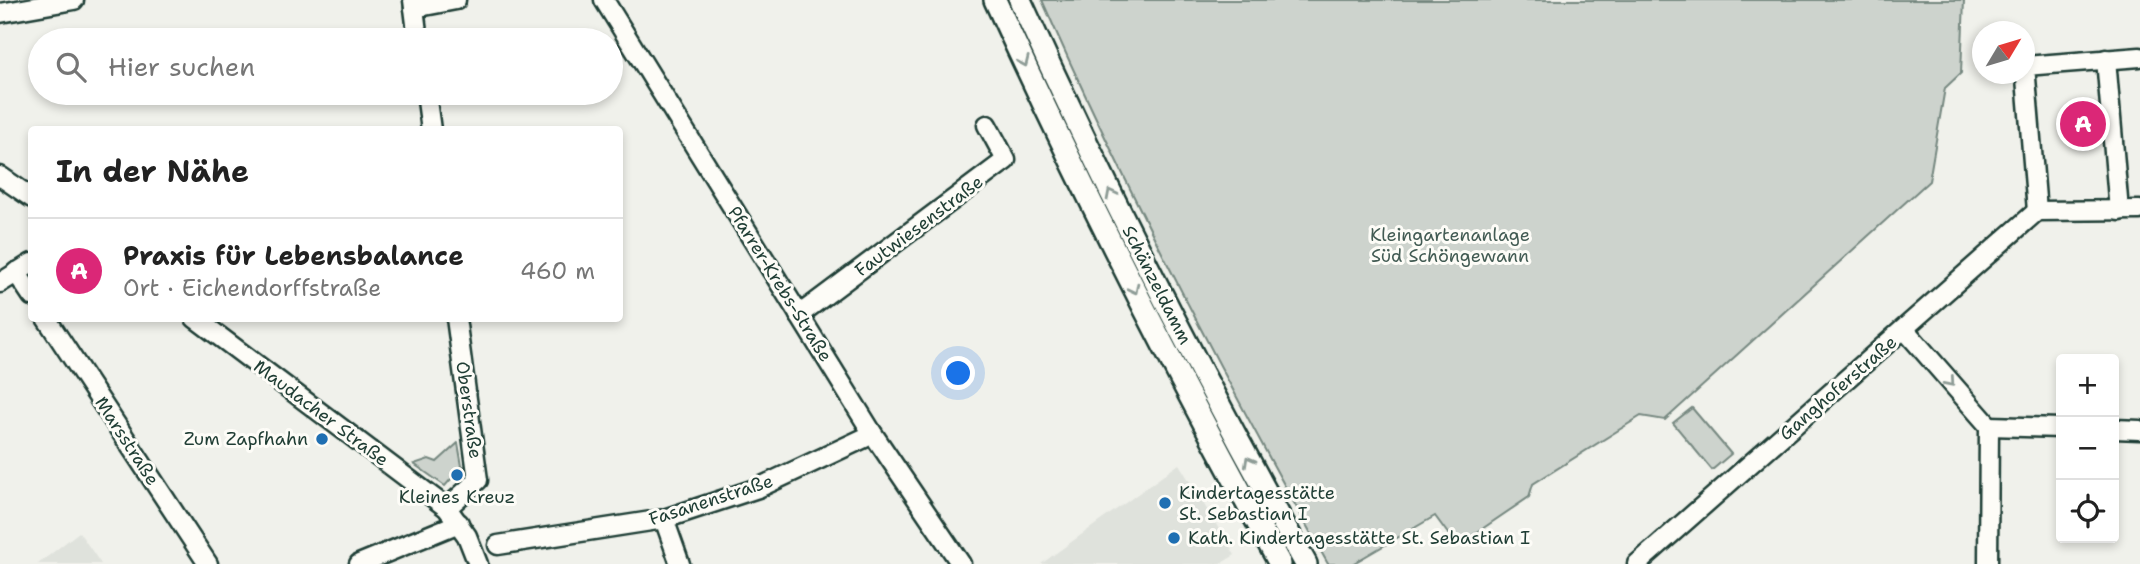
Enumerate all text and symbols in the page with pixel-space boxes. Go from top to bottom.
north arrow [1972,21,2035,84]
search box [28,28,623,105]
icon: search [52,48,90,86]
text: Hier suchen [108,49,255,84]
one-way arrow [1016,55,1030,67]
pin: A [2060,98,2106,150]
text: In der Nähe [56,151,249,192]
street label: Fautwiesenstraße [850,170,988,282]
one-way arrow [1105,189,1119,201]
street label: Pfarrer-Krebs-Straße [722,202,838,366]
street label: Schänzeldamm [1117,221,1197,349]
park label: Kleingartenanlage Süd Schöngewann [1370,223,1530,268]
text: Praxis für Lebensbalance [123,238,464,273]
text: A [70,256,88,286]
text: 460 m [520,256,595,286]
text: Ort · Eichendorffstraße [123,273,381,303]
one-way arrow [1125,282,1139,294]
street label: Ganghoferstraße [1774,330,1902,446]
street label: Maudacher Straße [249,354,393,472]
map controls [2056,354,2119,543]
button: + [2056,354,2119,417]
your location [941,356,975,390]
street label: Oberstraße [450,360,488,460]
one-way arrow [1942,373,1954,386]
street label: Marsstraße [89,392,165,490]
button: − [2056,417,2119,480]
place label: Zum Zapfhahn [184,427,308,451]
marker: Zum Zapfhahn [314,431,330,447]
one-way arrow [1244,456,1257,469]
marker: Kleines Kreuz [449,467,465,483]
street label: Fasanenstraße [646,469,776,531]
button: locate [2056,480,2119,543]
place label: Kindertagesstätte St. Sebastian I [1179,481,1335,526]
place label: Kleines Kreuz [399,485,515,509]
marker: Kindertagesstätte St. Sebastian I [1157,495,1173,511]
place label: Kath. Kindertagesstätte St. Sebastian I [1188,526,1530,550]
marker: Kath. Kindertagesstätte St. Sebastian I [1166,530,1182,546]

